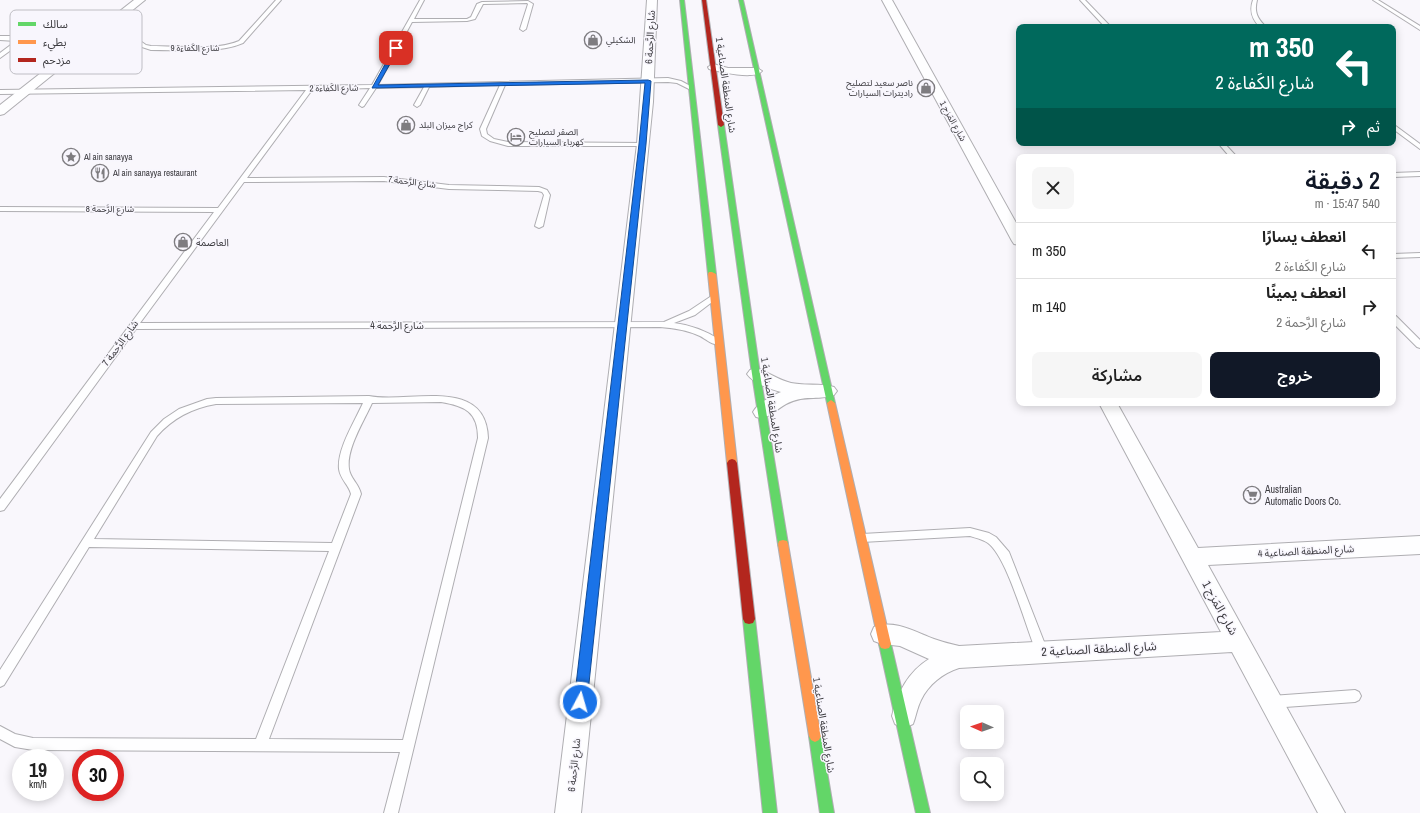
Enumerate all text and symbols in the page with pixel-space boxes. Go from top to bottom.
legend [10,10,142,74]
street label: شارع الرَّحمة 6 [642,10,659,64]
text: سالك [43,17,68,31]
text: 350 m [1249,28,1314,66]
shop icon: الشكيلي [583,30,603,50]
pin [379,31,413,65]
place label: الشكيلي [606,34,635,47]
text: بطيء [43,35,66,52]
street label: شارع المنطقة الصناعية 1 [712,36,739,134]
icon: arrive [385,37,407,59]
icon: left [1328,40,1380,92]
street label: شارع الكَفاءة 9 [170,42,220,55]
text: مزدحم [43,53,71,69]
text: شارع الكَفاءة 2 [1216,70,1314,95]
place label: ناصر سعيد لتصليح راديترات السيارات [846,77,913,99]
shop icon: ناصر سعيد لتصليح راديترات السيارات [916,78,936,98]
street label: شارع الكَفاءة 2 [309,82,359,95]
street label: شارع المَزج 1 [936,99,969,144]
shop icon: كراج ميزان البلد [396,115,416,135]
icon: right [1337,116,1359,138]
text: ثم [1367,116,1380,137]
place label: كراج ميزان البلد [419,119,473,132]
place label: الصقر لتصليح كهرباء السيارات [529,126,584,148]
hotel icon: الصقر لتصليح كهرباء السيارات [506,127,526,147]
place icon: Al ain sanayya [61,147,81,167]
place label: Al ain sanayya [83,151,132,163]
restaurant icon: Al ain sanayya restaurant [90,163,110,183]
text: 2 دقيقة [1305,164,1380,196]
place label: Al ain sanayya restaurant [112,167,197,179]
button: close [1032,167,1074,209]
street label: شارع الرَّحمة 7 [387,173,437,192]
text: 540 m · 15:47 [1315,195,1380,212]
street label: شارع الرَّحمة 8 [86,203,134,216]
text: انعطف يسارًا [1262,226,1346,247]
shop icon: العاصمة [173,232,193,252]
place label: العاصمة [196,236,229,249]
text: 350 m [1032,240,1066,261]
icon: left [1358,240,1380,262]
text: شارع الكَفاءة 2 [1275,258,1346,275]
text: انعطف يمينًا [1266,282,1346,303]
text: 140 m [1032,296,1066,317]
icon: right [1358,296,1380,318]
text: شارع الرَّحمة 2 [1276,314,1346,331]
street label: شارع الرَّحمة 7 [99,317,142,369]
street label: شارع الرَّحمة 4 [370,319,424,333]
button: مشاركة [1032,352,1202,398]
button: خروج [1210,352,1380,398]
street label: شارع المنطقة الصناعية 1 [757,356,786,454]
place label: Australian Automatic Doors Co. [1264,483,1341,508]
supermarket icon: Australian Automatic Doors Co. [1242,485,1262,505]
street label: شارع المنطقة الصناعية 4 [1258,542,1355,561]
street label: شارع المَزج 1 [1198,578,1241,638]
street label: شارع المنطقة الصناعية 2 [1041,638,1157,661]
street label: شارع المنطقة الصناعية 1 [809,676,838,774]
position arrow [559,681,601,723]
north arrow [960,705,1004,749]
map controls [960,705,1004,801]
street label: شارع الرَّحمة 6 [565,737,584,792]
speed limit sign: 30 [72,749,124,801]
text: 19 [29,756,47,783]
button: search [960,757,1004,801]
text: km/h [29,778,47,791]

